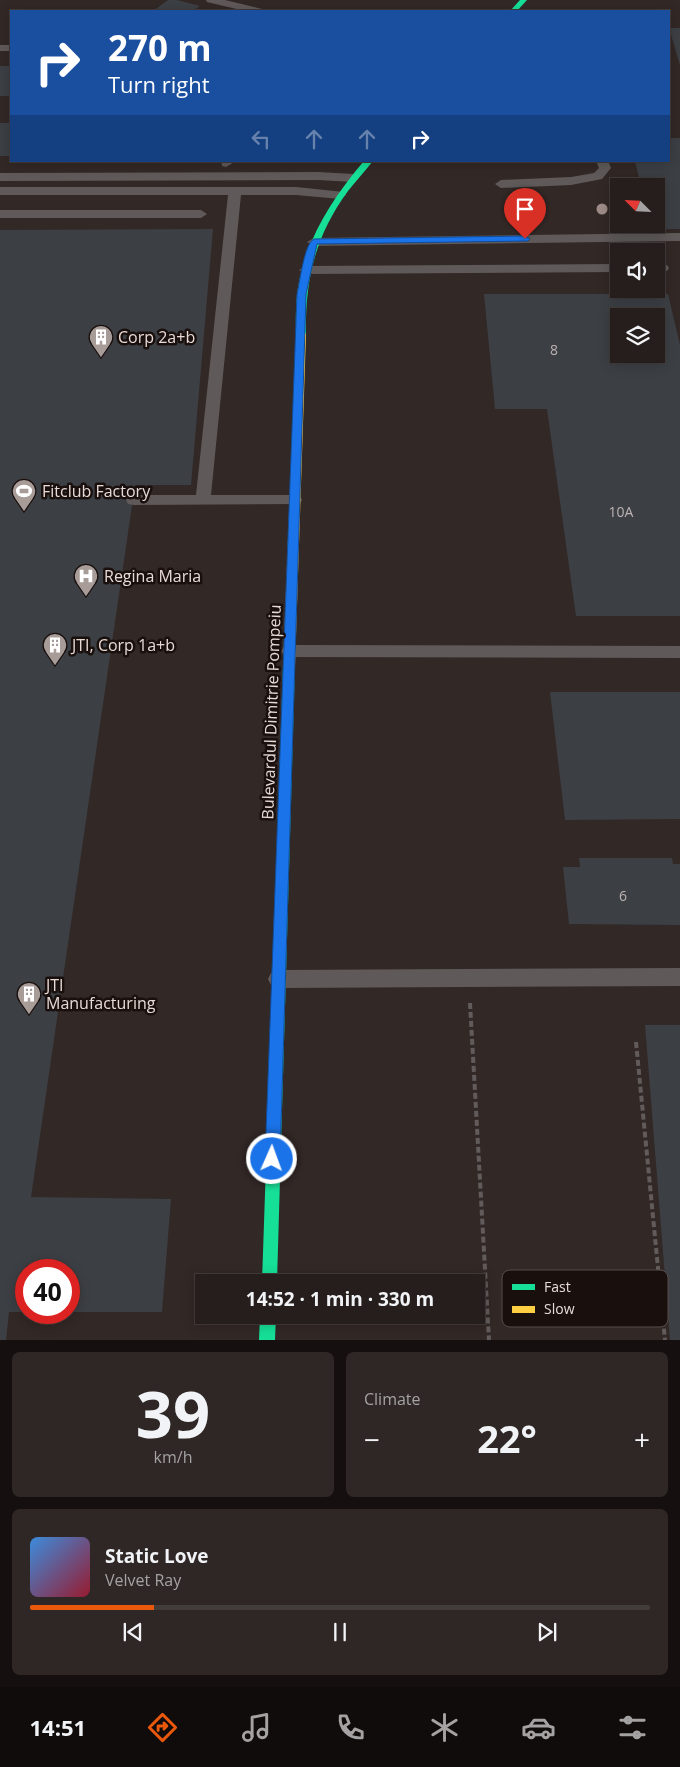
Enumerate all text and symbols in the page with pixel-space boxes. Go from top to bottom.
text: 270 m [108,24,212,71]
icon: right [25,30,90,95]
text: Turn right [108,69,210,99]
icon: left [247,125,275,153]
icon: ahead [300,125,328,153]
icon: ahead [353,125,381,153]
icon: right [406,125,434,153]
north arrow [610,178,665,232]
map controls [610,178,665,363]
pin [504,188,546,239]
icon: arrive [511,195,539,223]
button: sound [610,243,665,298]
button: layers [610,308,665,363]
building icon: Corp 2a+b [88,324,114,358]
place label: Corp 2a+b [118,326,195,348]
house number: 8 [550,340,558,359]
sports icon: Fitclub Factory [11,478,37,512]
place label: Fitclub Factory [42,480,151,502]
house number: 10A [609,502,634,521]
hospital icon: Regina Maria [73,563,99,597]
place label: Regina Maria [104,565,201,587]
street label: Bulevardul Dimitrie Pompeiu [256,604,286,820]
building icon: JTI, Corp 1a+b [42,632,68,666]
place label: JTI, Corp 1a+b [70,634,175,656]
house number: 6 [619,886,627,905]
place label: JTI Manufacturing [44,974,156,1014]
building icon: JTI Manufacturing [16,981,42,1015]
position arrow [245,1132,297,1184]
speed limit sign: 40 [15,1259,80,1324]
legend [502,1270,668,1327]
text: Fast [544,1277,571,1296]
text: 14:52 · 1 min · 330 m [246,1286,434,1312]
text: Slow [544,1299,575,1318]
text: 39 [136,1369,210,1457]
text: Climate [364,1388,421,1410]
text: 22° [477,1412,537,1464]
text: − [364,1420,380,1458]
text: + [634,1420,650,1458]
text: km/h [154,1446,192,1468]
text: Static Love [105,1543,208,1569]
text: Velvet Ray [105,1569,181,1591]
icon: previous [119,1618,147,1646]
icon: pause [326,1618,354,1646]
icon: next [533,1618,561,1646]
icon: directions [145,1710,180,1745]
icon: music [239,1710,274,1745]
icon: phone [333,1710,368,1745]
icon: climate [427,1710,462,1745]
icon: car [521,1710,556,1745]
icon: filters [615,1710,650,1745]
text: 14:51 [30,1712,86,1742]

